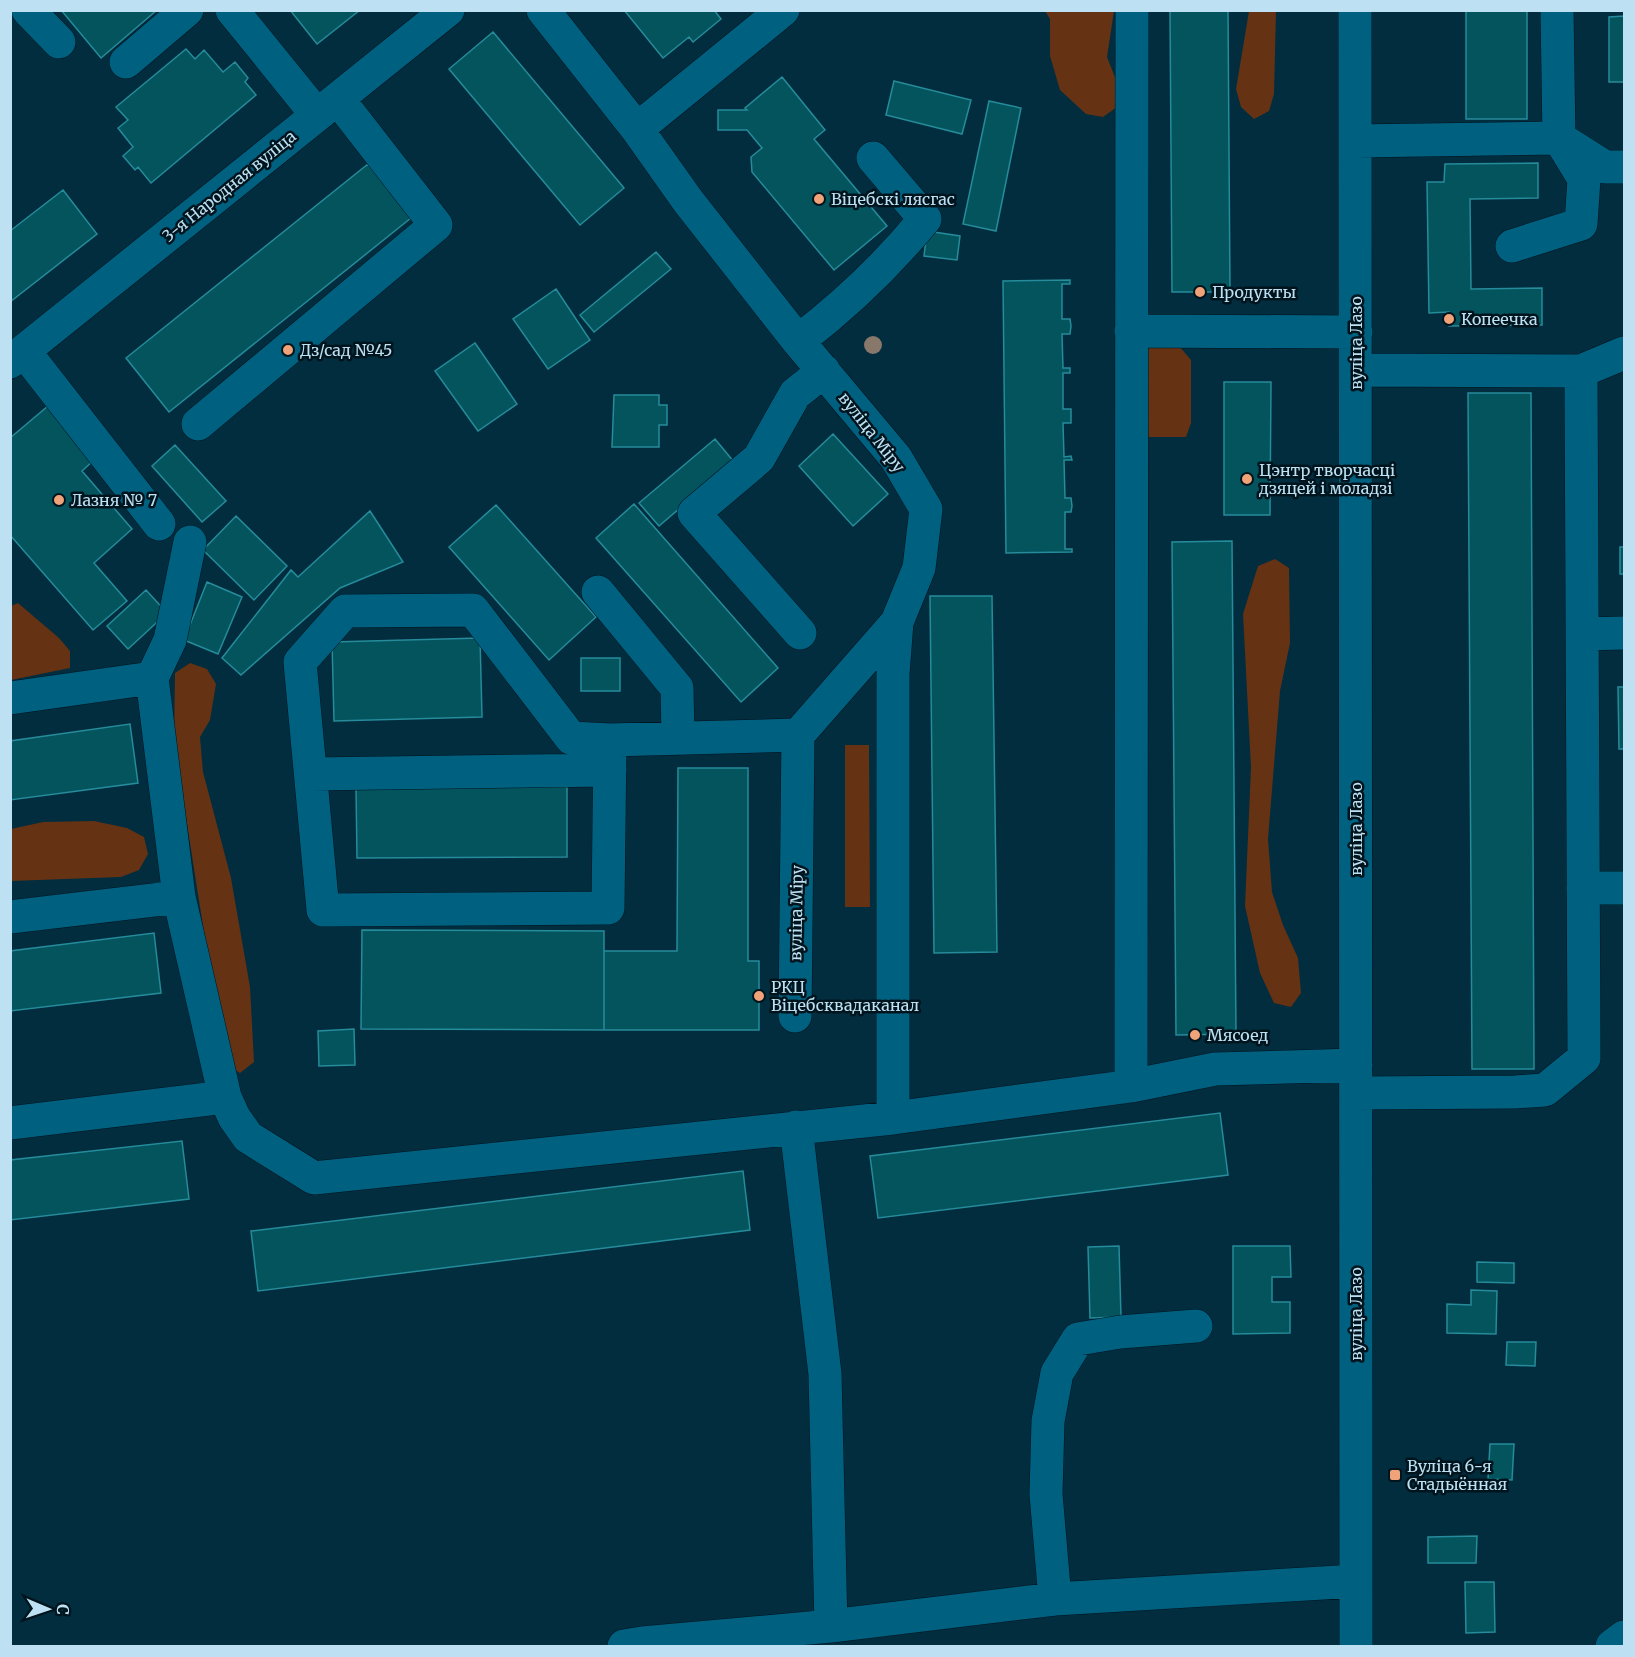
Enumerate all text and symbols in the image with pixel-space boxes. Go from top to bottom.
street label: 3-я Народная вуліца [158,126,300,246]
place label: Віцебскі лясгас [831,189,955,209]
marker: Віцебскі лясгас [812,192,826,206]
place label: Продукты [1212,282,1296,302]
marker: Продукты [1193,285,1207,299]
street label: вуліца Лазо [1346,296,1366,390]
place label: Копеечка [1461,309,1538,329]
marker: Копеечка [1442,312,1456,326]
place label: Дз/сад №45 [300,340,392,360]
marker: Дз/сад №45 [281,343,295,357]
street label: вуліца Міру [835,388,910,477]
place label: Цэнтр творчасці дзяцей і моладзі [1258,460,1395,498]
marker: Цэнтр творчасці дзяцей і моладзі [1240,472,1254,486]
place label: Лазня № 7 [71,490,157,510]
marker: Лазня № 7 [52,493,66,507]
street label: вуліца Лазо [1346,782,1366,876]
street label: вуліца Міру [785,864,807,961]
place label: РКЦ Віцебсквадаканал [771,977,920,1015]
marker: РКЦ Віцебсквадаканал [752,989,766,1003]
place label: Мясоед [1207,1025,1268,1045]
marker: Мясоед [1188,1028,1202,1042]
street label: вуліца Лазо [1346,1267,1366,1361]
place label: Вуліца 6-я Стадыённая [1407,1456,1507,1494]
marker: Вуліца 6-я Стадыённая [1388,1468,1402,1482]
north arrow [18,1579,78,1639]
text: С [53,1604,73,1615]

